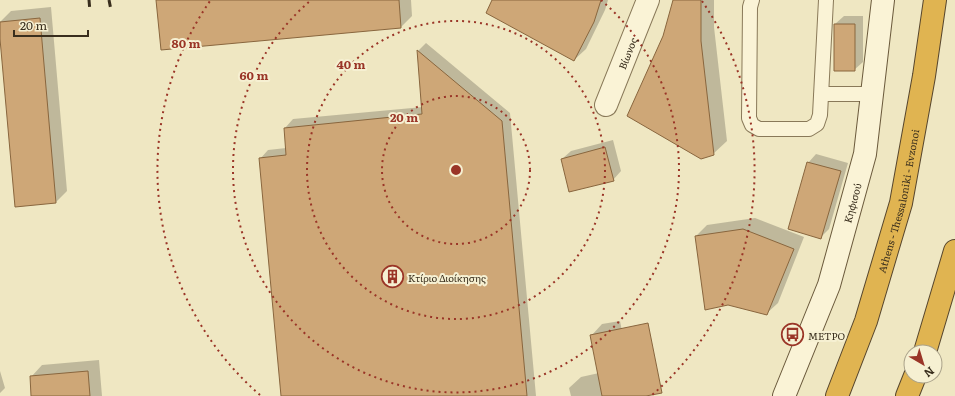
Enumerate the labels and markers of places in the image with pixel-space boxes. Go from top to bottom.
centre of rings [449,163,463,177]
building icon: Κτίριο Διοίκησης [380,264,406,290]
place label: Κτίριο Διοίκησης [408,270,486,285]
bus stop icon: ΜΕΤΡΟ [780,322,806,348]
place label: ΜΕΤΡΟ [808,328,845,343]

